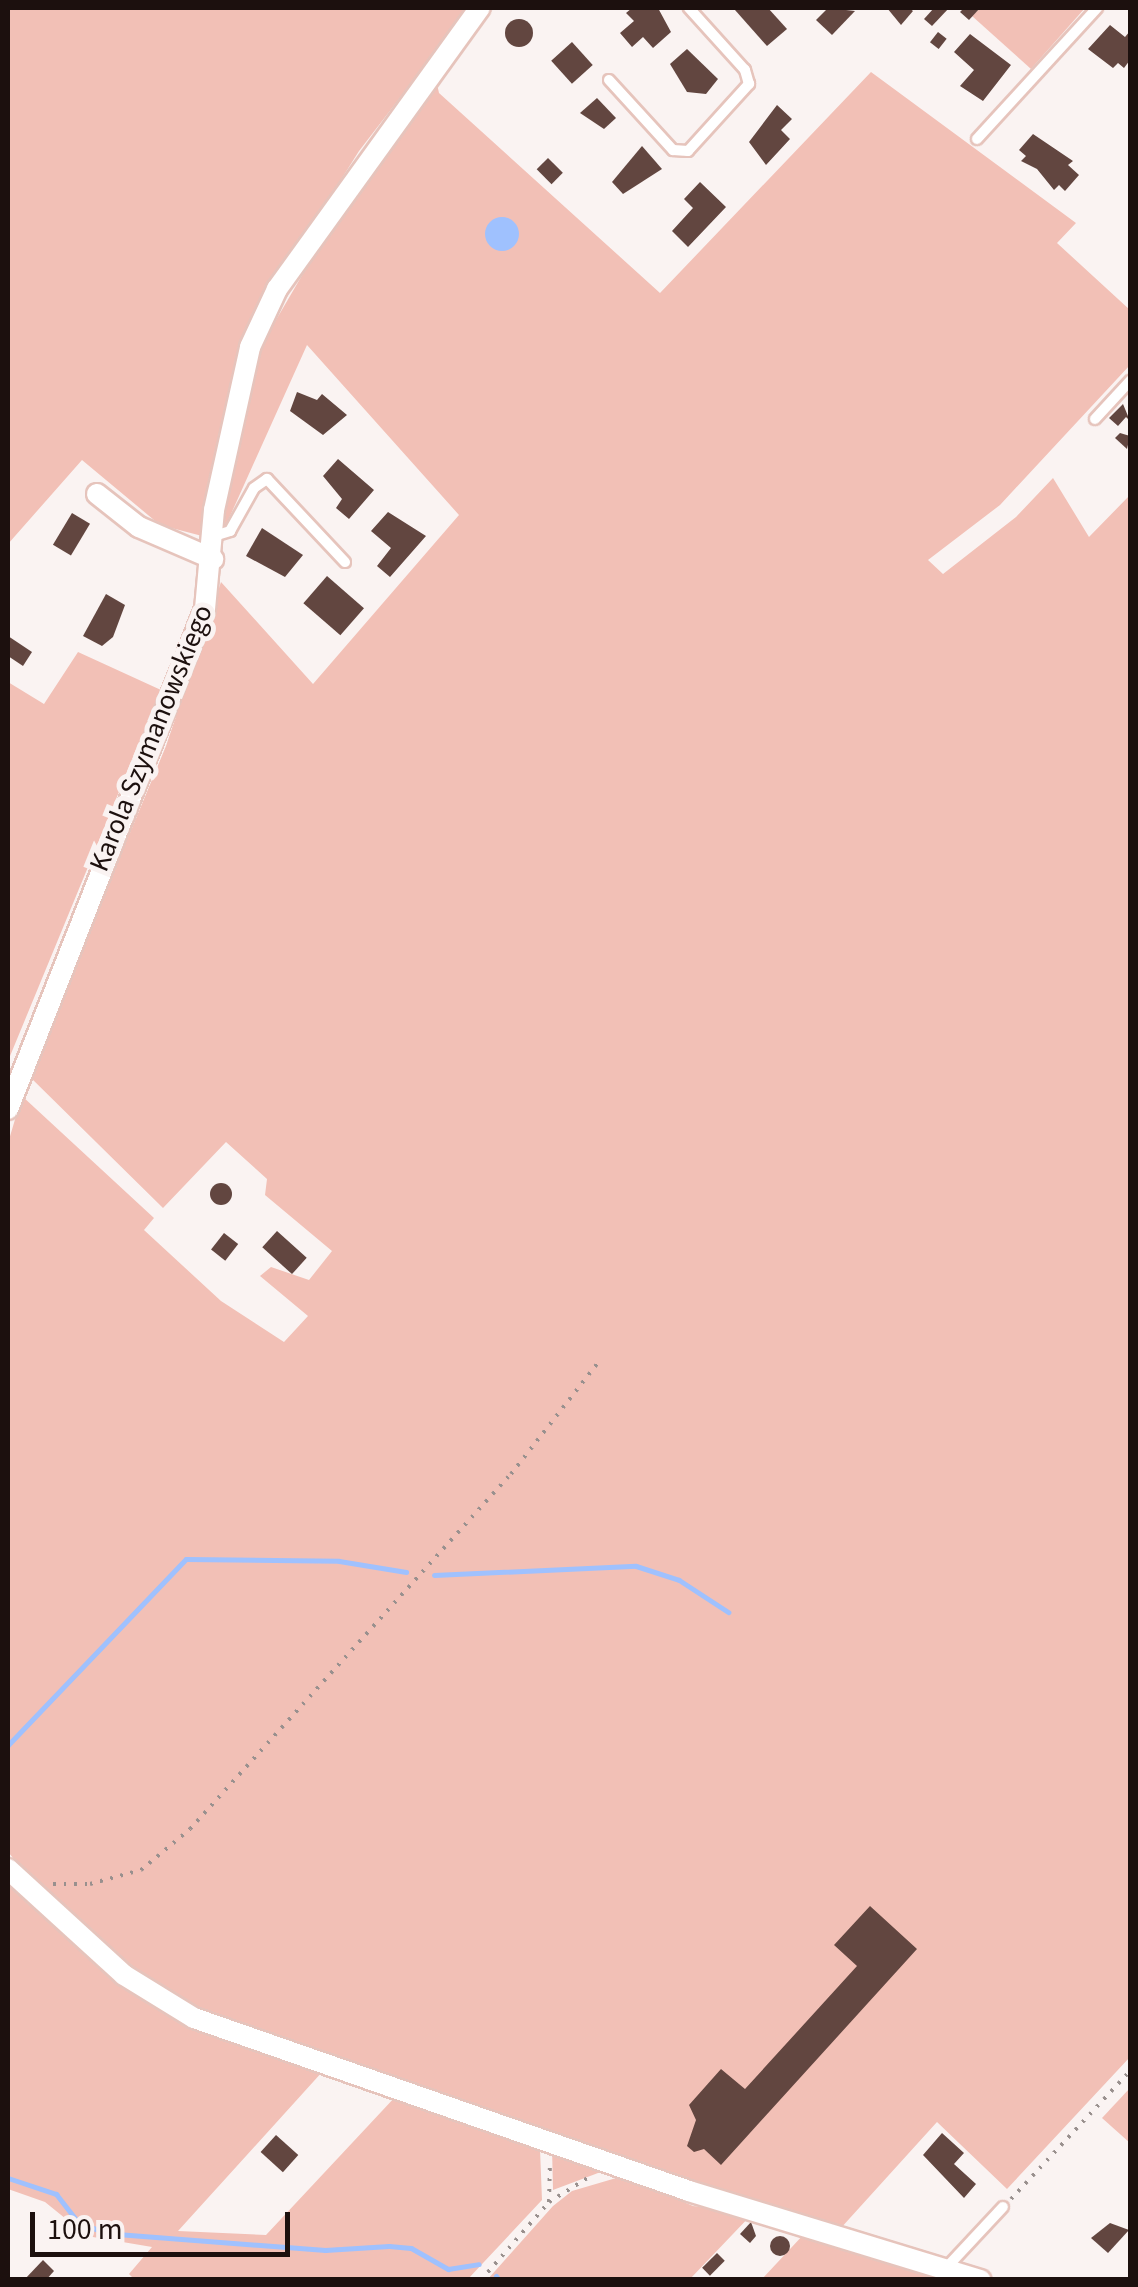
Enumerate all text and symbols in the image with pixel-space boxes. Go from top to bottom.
street label: Karola Szymanowskiego [82,600,220,876]
scale bar [35,2192,295,2254]
text: 100 m [47,2208,123,2251]

